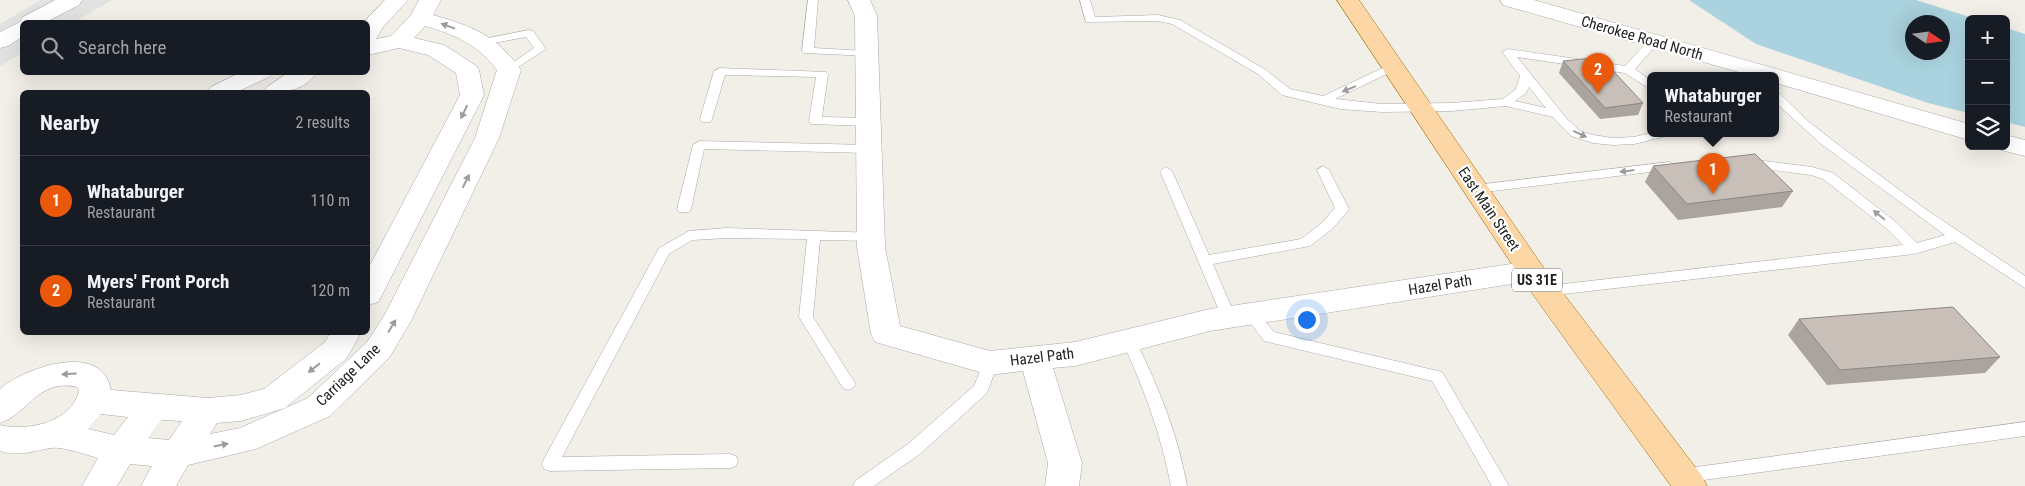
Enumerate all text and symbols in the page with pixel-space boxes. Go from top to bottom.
street label: Cherokee Road North [1579,12,1705,64]
north arrow [1905,15,1950,60]
map controls [1965,15,2010,150]
button: + [1965,15,2010,60]
search box [20,20,370,75]
one-way arrow [440,22,455,30]
icon: search [38,34,66,62]
text: Search here [78,36,166,59]
pin: 2 [1582,53,1614,94]
button: − [1965,60,2010,105]
popup [1647,72,1779,137]
text: Whataburger [1664,84,1762,107]
one-way arrow [1342,85,1356,93]
one-way arrow [460,105,468,119]
button: layers [1965,105,2010,150]
text: Restaurant [1664,107,1733,126]
text: Nearby [40,111,99,135]
text: 2 results [295,113,350,132]
one-way arrow [1573,131,1587,139]
pin: 1 [1697,153,1729,194]
street label: East Main Street [1454,164,1524,254]
one-way arrow [1619,167,1635,175]
one-way arrow [462,174,470,188]
text: Whataburger [87,180,184,203]
text: 1 [52,191,60,210]
text: 110 m [311,191,350,210]
text: Restaurant [87,203,155,222]
one-way arrow [1873,210,1886,221]
road number: US 31E [1512,268,1562,292]
text: Myers' Front Porch [87,270,229,293]
street label: Hazel Path [1407,271,1473,299]
text: 2 [52,281,60,300]
text: 120 m [311,281,350,300]
text: Restaurant [87,293,155,312]
your location [1294,307,1320,333]
one-way arrow [388,320,397,333]
street label: Carriage Lane [312,340,384,410]
street label: Hazel Path [1009,344,1075,370]
one-way arrow [308,362,321,373]
one-way arrow [61,370,77,378]
one-way arrow [214,440,230,448]

